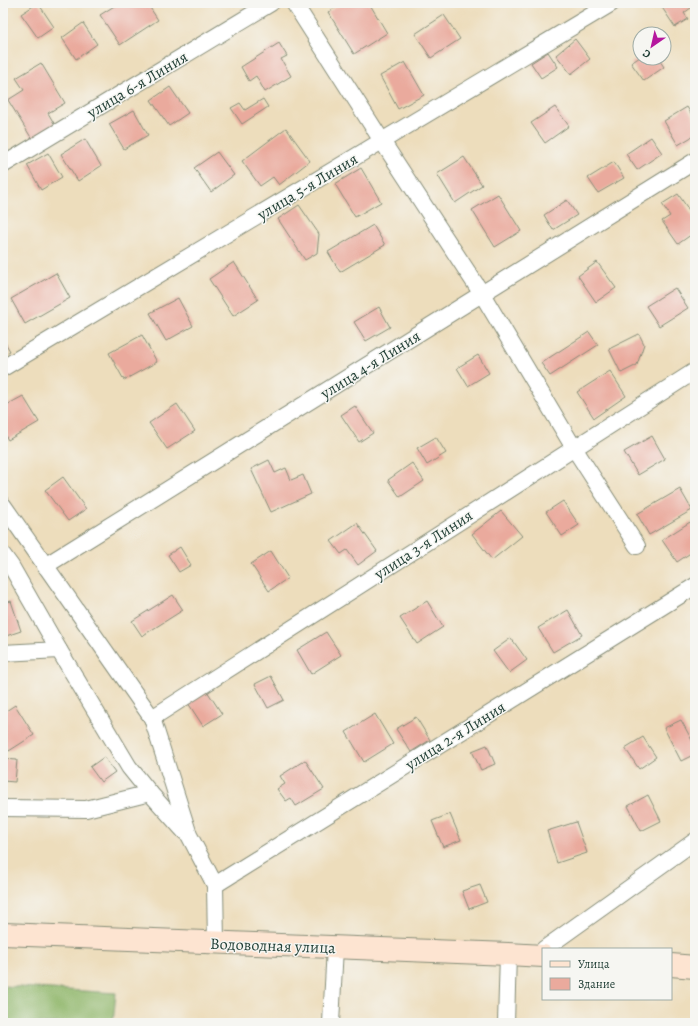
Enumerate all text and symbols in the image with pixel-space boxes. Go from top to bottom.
north arrow [632,26,672,66]
street label: улица 6-я Линия [82,46,192,124]
text: С [640,46,654,62]
street label: улица 5-я Линия [252,148,362,226]
street label: улица 4-я Линия [316,325,425,405]
street label: улица 3-я Линия [369,505,477,585]
street label: улица 2-я Линия [400,696,510,776]
street label: Водоводная улица [210,933,337,959]
legend [542,948,672,1000]
text: Улица [578,956,610,972]
text: Здание [578,976,615,992]

